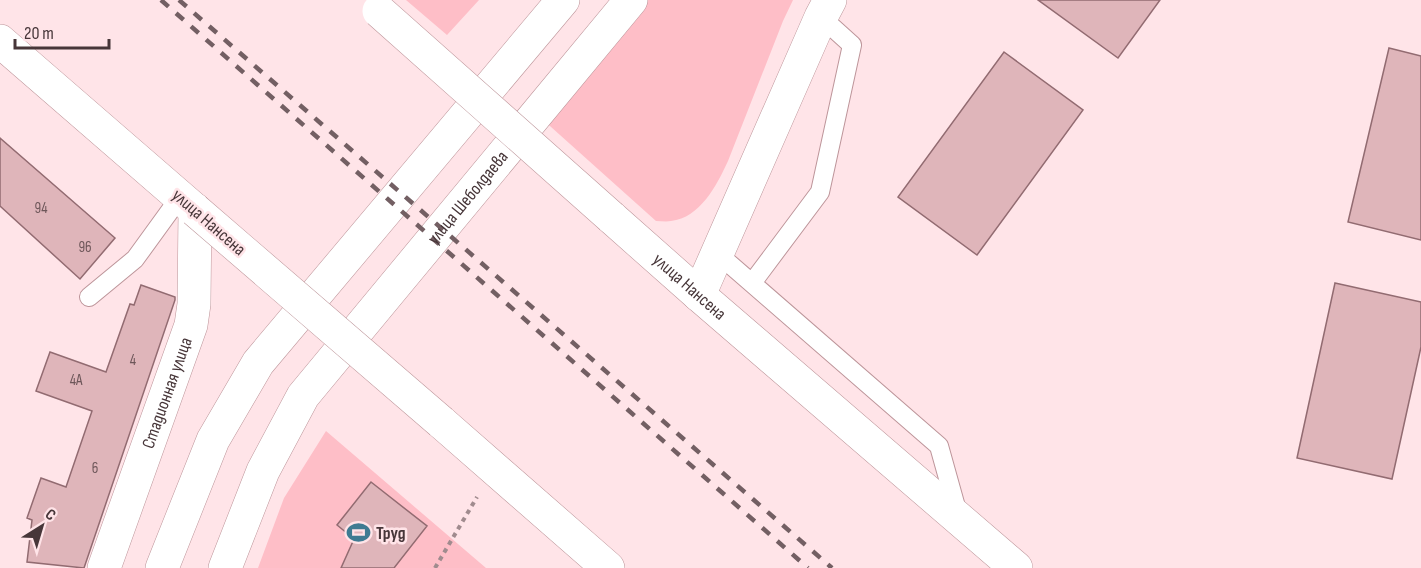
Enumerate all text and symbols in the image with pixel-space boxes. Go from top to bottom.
scale bar [15,12,110,50]
text: 20 m [24,23,54,44]
street label: улица Шеболдаева [423,147,513,249]
street label: улица Нансена [168,185,250,260]
house number: 94 [35,199,47,218]
house number: 96 [78,238,92,257]
street label: улица Нансена [648,249,730,325]
street label: Стадионная улица [138,335,197,452]
house number: 4 [130,351,136,370]
house number: 4А [70,371,83,390]
house number: 6 [92,459,98,478]
north arrow [12,496,72,556]
text: С [41,505,59,525]
sports icon: Труд [345,520,371,546]
place label: Труд [376,523,406,544]

